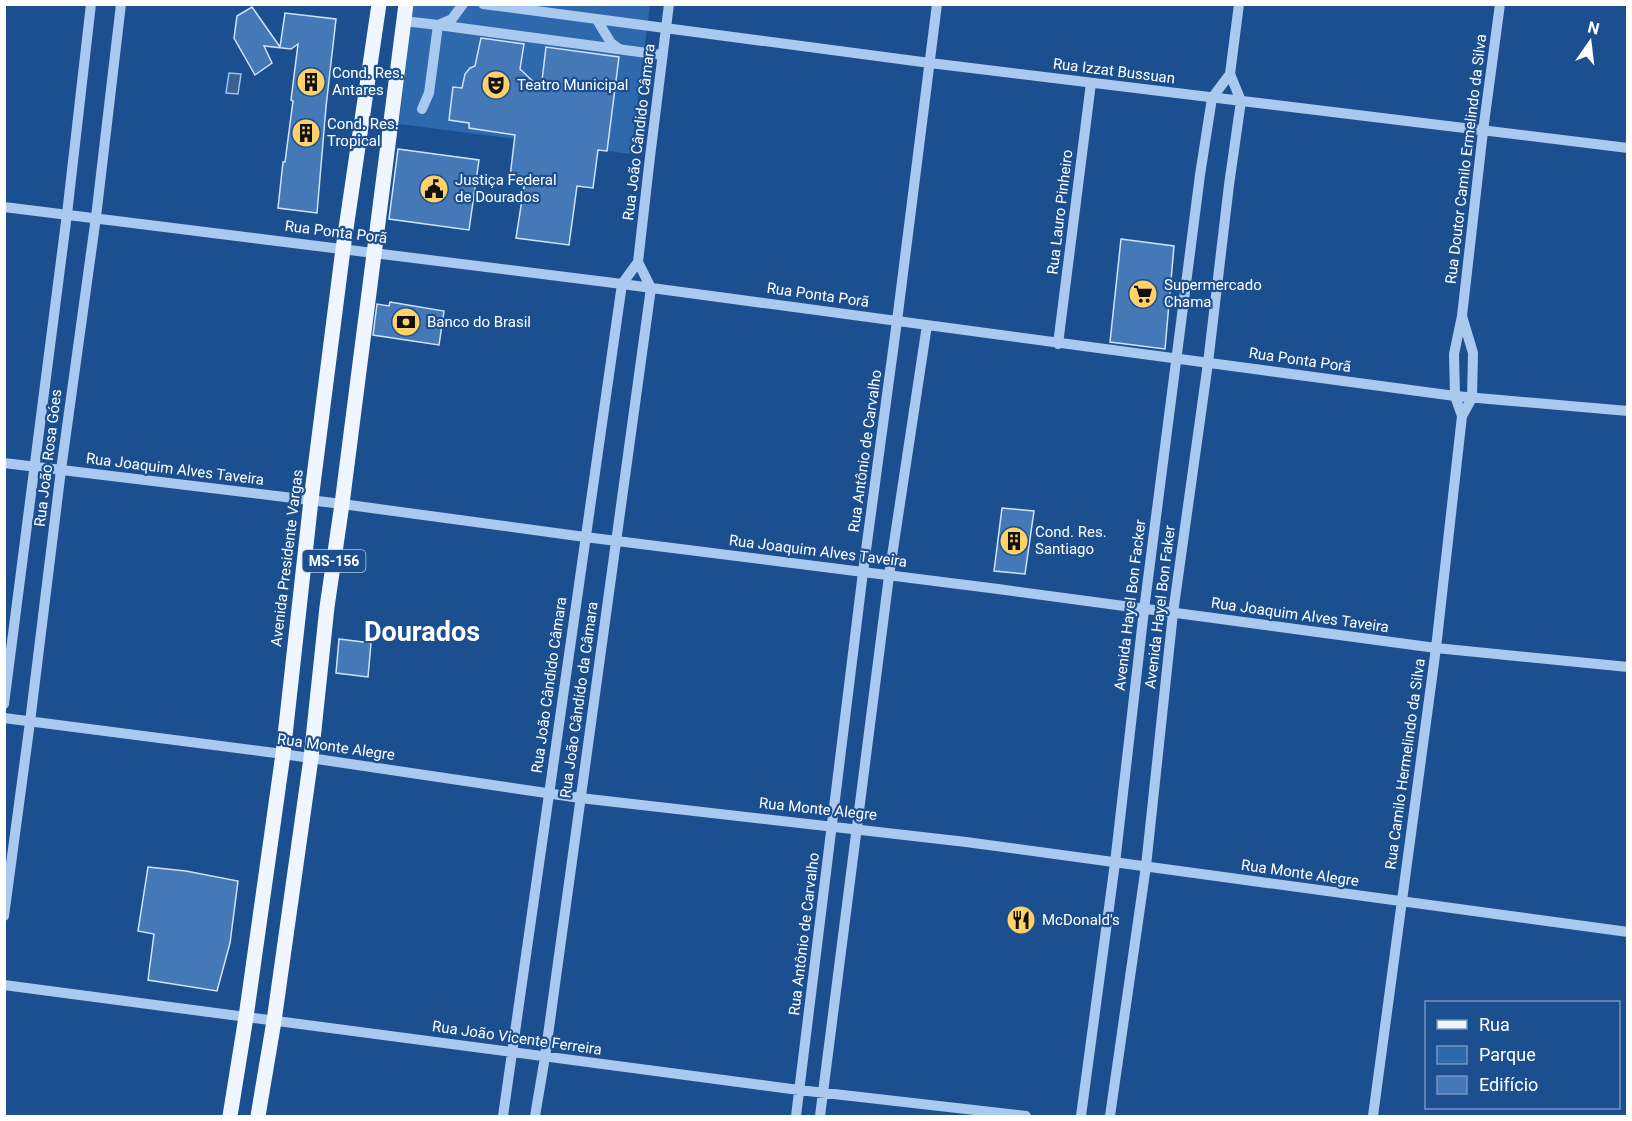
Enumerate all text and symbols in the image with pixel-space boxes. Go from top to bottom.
north arrow [1560,12,1620,72]
text: N [1586,17,1601,39]
street label: Rua Doutor Camilo Ermelindo da Silva [1442,33,1490,285]
street label: Rua João Cândido Câmara [619,43,659,221]
street label: Rua Izzat Bussuan [1052,55,1176,87]
place label: Cond. Res. Antares [332,64,404,99]
building icon: Cond. Res. Antares [295,66,327,98]
theatre icon: Teatro Municipal [480,69,512,101]
place label: Teatro Municipal [517,76,628,94]
place label: Cond. Res. Tropical [327,115,399,150]
building icon: Cond. Res. Tropical [290,117,322,149]
street label: Rua Lauro Pinheiro [1043,148,1077,276]
place label: Justiça Federal de Dourados [455,171,557,206]
public building icon: Justiça Federal de Dourados [418,173,450,205]
street label: Rua Ponta Porã [284,217,388,247]
place label: Supermercado Chama [1164,276,1262,311]
supermarket icon: Supermercado Chama [1127,278,1159,310]
street label: Rua Ponta Porã [766,279,870,311]
bank icon: Banco do Brasil [390,306,422,338]
place label: Banco do Brasil [427,313,531,331]
street label: Rua Ponta Porã [1248,344,1352,376]
street label: Rua Antônio de Carvalho [845,369,885,533]
street label: Rua João Rosa Góes [31,388,65,528]
street label: Rua Joaquim Alves Taveira [85,449,265,489]
street label: Avenida Presidente Vargas [267,468,307,648]
street label: Avenida Hayel Bon Facker [1111,518,1149,692]
place label: Cond. Res. Santiago [1035,523,1107,558]
street label: Avenida Hayel Bon Faker [1141,524,1179,690]
building icon: Cond. Res. Santiago [998,525,1030,557]
street label: Rua Joaquim Alves Taveira [728,531,908,571]
road number: MS-156 [302,550,366,572]
street label: Rua Joaquim Alves Taveira [1210,594,1390,636]
street label: Rua João Cândido Câmara [528,596,570,774]
street label: Rua João Cândido da Câmara [556,601,602,799]
district label: Dourados [364,616,480,648]
street label: Rua Camilo Hermelindo da Silva [1381,657,1429,871]
street label: Rua Monte Alegre [276,730,396,764]
street label: Rua Monte Alegre [758,794,878,824]
street label: Rua Antônio de Carvalho [785,851,823,1017]
street label: Rua Monte Alegre [1240,856,1360,890]
restaurant icon: McDonald's [1005,904,1037,936]
place label: McDonald's [1042,911,1120,929]
legend [1425,1001,1620,1109]
text: Rua [1479,1014,1510,1035]
street label: Rua João Vicente Ferreira [431,1017,603,1059]
text: Parque [1479,1044,1536,1065]
text: Edifício [1479,1074,1538,1095]

